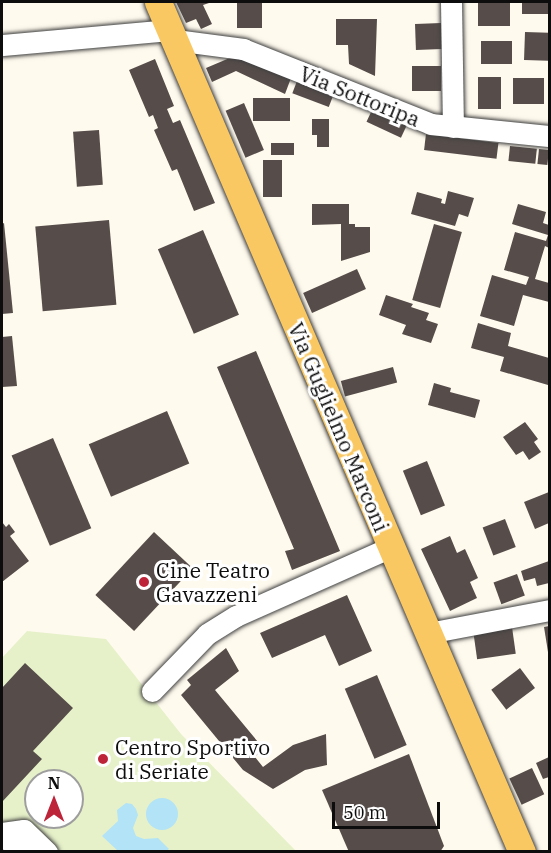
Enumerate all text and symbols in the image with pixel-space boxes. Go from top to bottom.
street label: Via Sottoripa [296,60,424,132]
street label: Via Guglielmo Marconi [283,319,395,535]
place label: Cine Teatro Gavazzeni [156,557,270,607]
marker: Cine Teatro Gavazzeni [137,575,151,589]
place label: Centro Sportivo di Seriate [115,734,270,784]
marker: Centro Sportivo di Seriate [96,752,110,766]
north arrow [24,769,84,829]
text: N [48,773,60,793]
scale bar [335,790,443,828]
text: 50 m [343,801,386,824]

